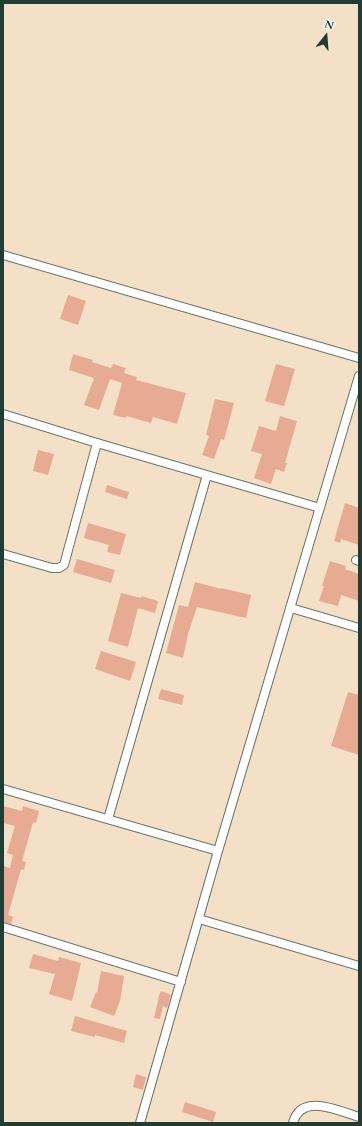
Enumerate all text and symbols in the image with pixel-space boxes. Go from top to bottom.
north arrow [306,16,346,56]
text: N [323,17,336,33]

